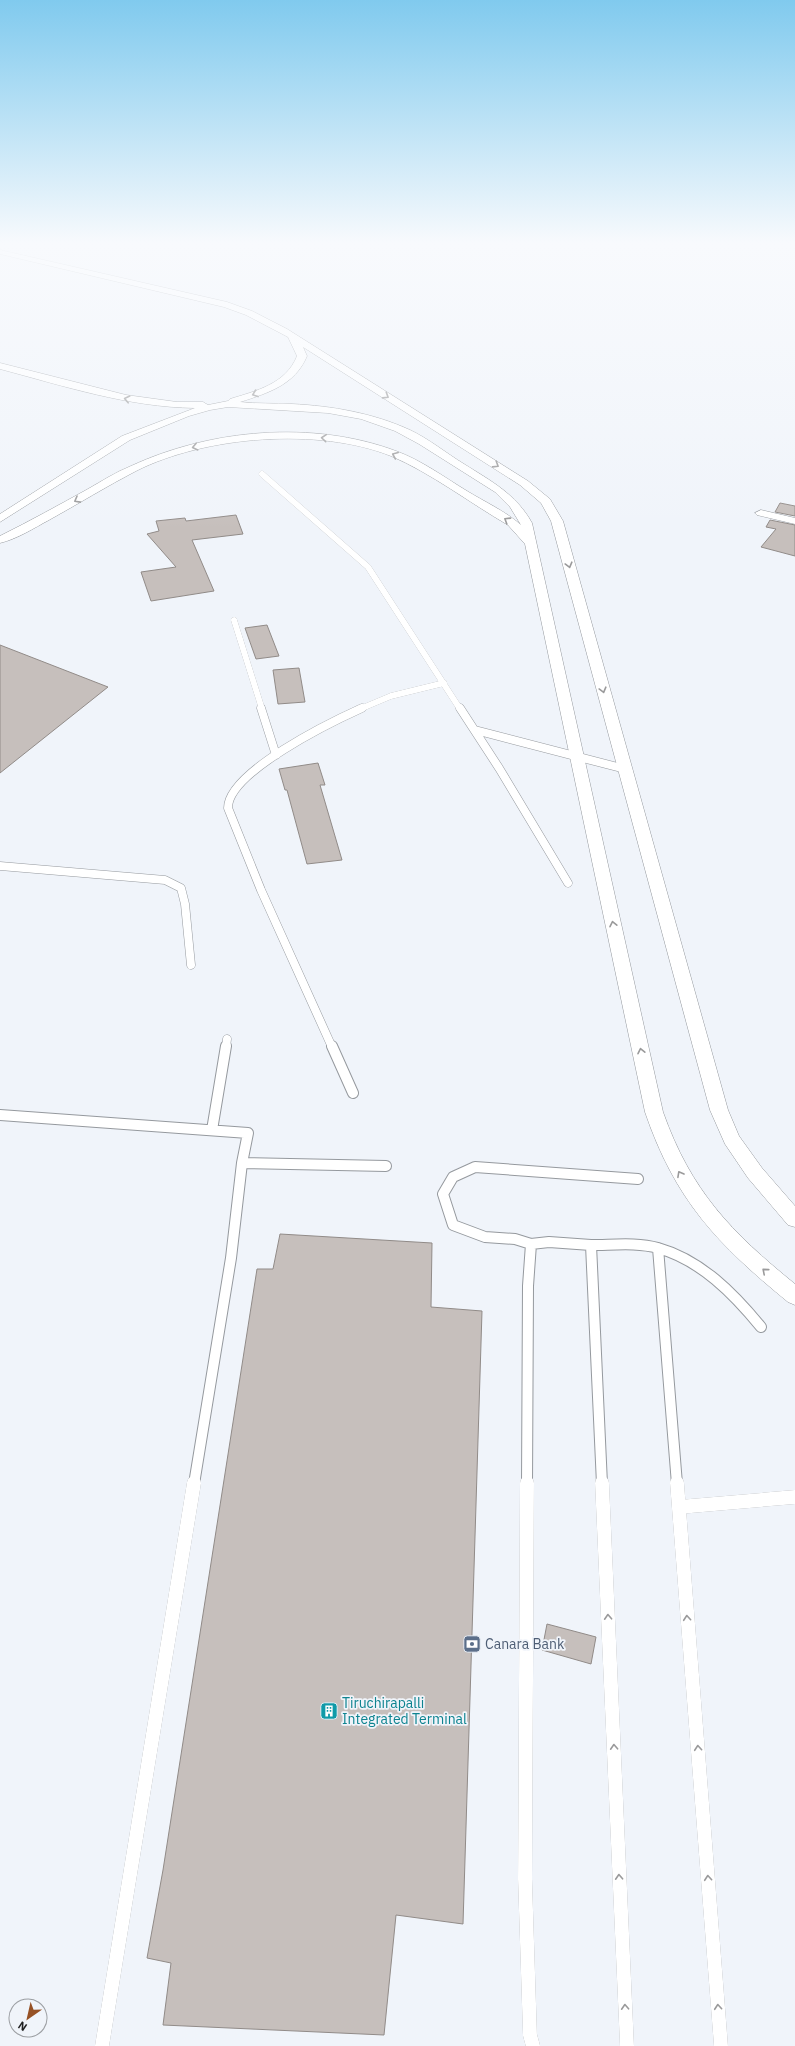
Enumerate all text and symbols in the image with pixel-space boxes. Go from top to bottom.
one-way arrow [251,389,258,397]
one-way arrow [382,391,389,399]
one-way arrow [124,395,131,404]
one-way arrow [321,434,327,443]
one-way arrow [192,443,199,451]
one-way arrow [392,451,399,459]
one-way arrow [492,460,499,468]
one-way arrow [74,495,81,502]
one-way arrow [505,518,512,525]
one-way arrow [564,561,573,568]
one-way arrow [599,687,607,694]
one-way arrow [609,921,617,927]
one-way arrow [637,1048,645,1054]
one-way arrow [677,1171,684,1178]
one-way arrow [762,1269,770,1276]
one-way arrow [603,1614,612,1620]
one-way arrow [683,1615,692,1621]
bank icon: Canara Bank [462,1634,482,1654]
place label: Canara Bank [485,1635,565,1653]
place label: Tiruchirapalli Integrated Terminal [342,1694,467,1728]
building icon: Tiruchirapalli Integrated Terminal [319,1701,339,1721]
one-way arrow [609,1744,618,1750]
one-way arrow [693,1745,702,1751]
one-way arrow [615,1874,624,1880]
one-way arrow [704,1875,713,1881]
north arrow [8,1998,48,2038]
one-way arrow [621,2004,630,2010]
one-way arrow [714,2004,723,2010]
text: N [15,2018,30,2034]

